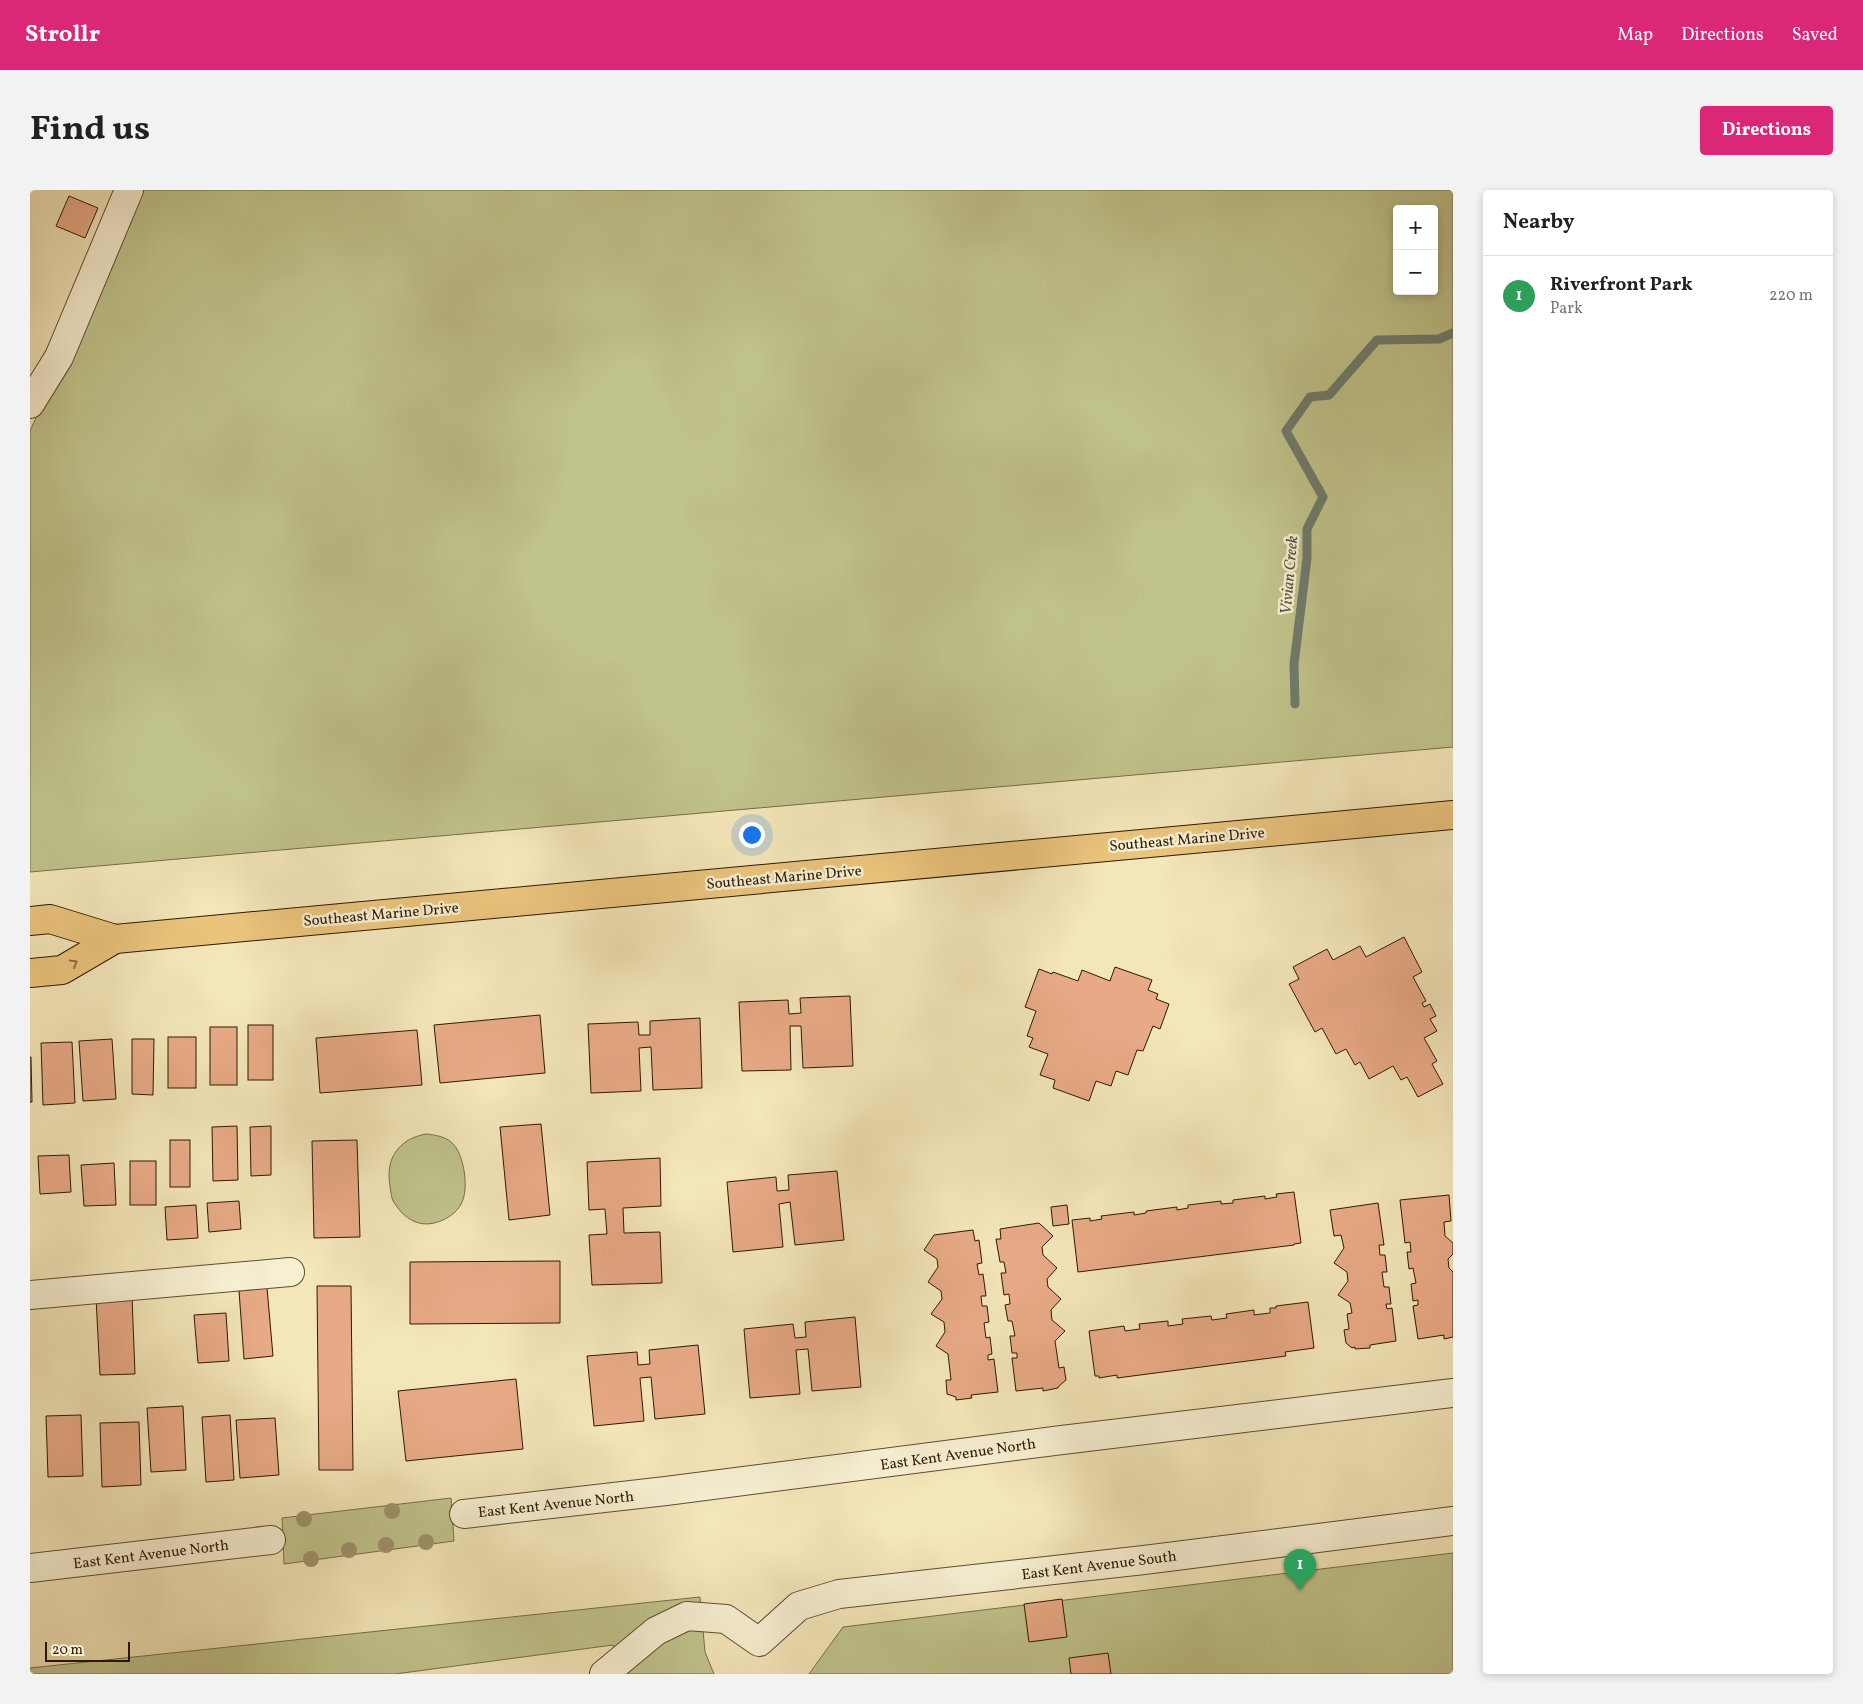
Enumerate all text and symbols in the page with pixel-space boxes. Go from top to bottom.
text: Strollr [25,18,100,52]
text: Map [1617,23,1653,48]
text: Directions [1681,23,1764,48]
text: Saved [1792,23,1838,48]
text: Find us [30,106,150,154]
button: Directions [1700,106,1833,155]
map controls [1393,205,1438,295]
button: + [1393,205,1438,250]
text: Nearby [1503,208,1574,237]
button: − [1393,250,1438,295]
text: Riverfront Park [1550,272,1693,298]
text: 1 [1516,285,1522,307]
text: 220 m [1769,285,1813,307]
text: Park [1550,298,1583,320]
water label: Vivian Creek [1276,534,1304,615]
your location [739,822,765,848]
street label: Southeast Marine Drive [1108,823,1266,858]
street label: Southeast Marine Drive [705,861,863,896]
street label: Southeast Marine Drive [302,898,460,933]
one-way arrow [69,959,78,969]
street label: East Kent Avenue North [879,1434,1037,1477]
street label: East Kent Avenue North [477,1487,635,1524]
street label: East Kent Avenue North [72,1536,230,1575]
street label: East Kent Avenue South [1020,1547,1178,1586]
pin: 1 [1284,1549,1316,1590]
scale bar [45,1639,130,1662]
text: 20 m [52,1641,83,1660]

